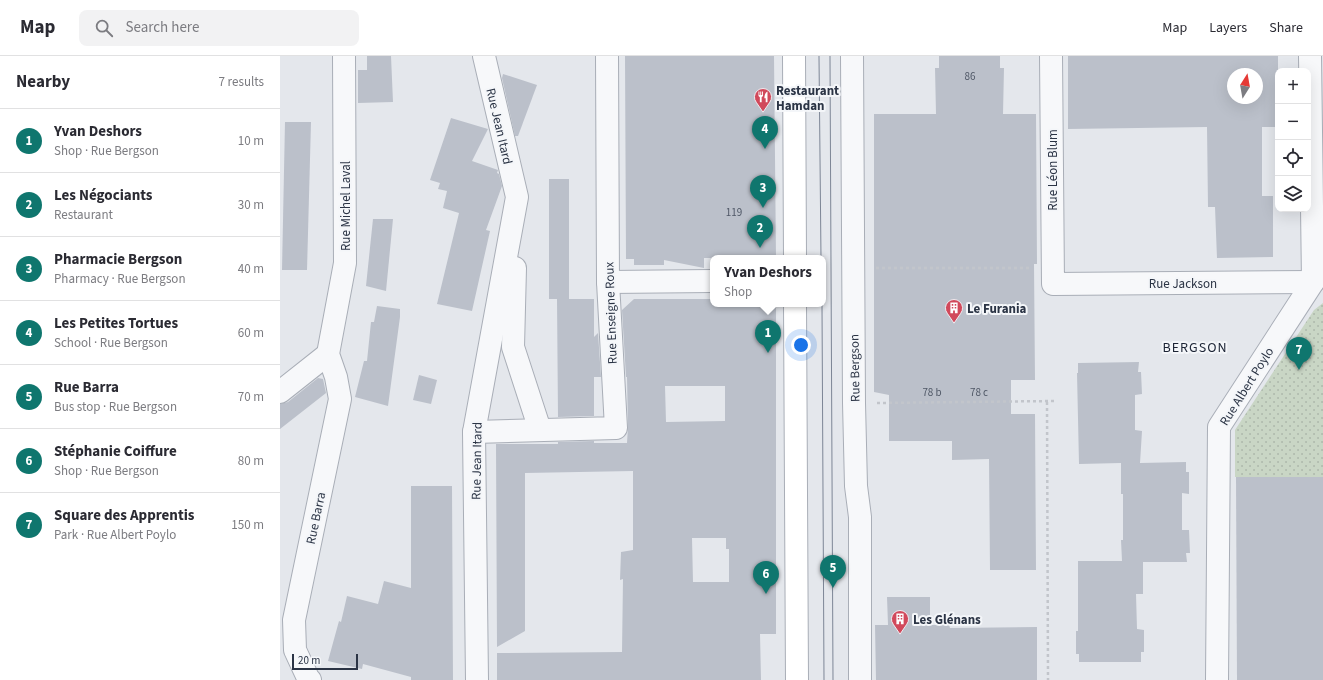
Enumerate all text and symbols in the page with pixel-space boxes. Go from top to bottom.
search box [79,10,359,46]
text: Map [20,14,55,41]
icon: search [93,17,115,39]
text: Search here [125,17,199,38]
text: Map [1162,18,1187,38]
text: Layers [1209,18,1247,38]
text: Share [1269,18,1303,38]
north arrow [1227,68,1263,104]
map controls [1275,68,1311,212]
button: + [1275,68,1311,104]
house number: 86 [965,69,976,84]
text: Nearby [16,70,70,94]
text: 7 results [219,73,264,91]
place label: Restaurant Hamdan [776,82,839,115]
street label: Rue Jean Itard [481,86,517,166]
restaurant icon: Restaurant Hamdan [753,87,773,112]
button: − [1275,104,1311,140]
pin: 4 [752,116,778,149]
text: Yvan Deshors [54,121,142,142]
street label: Rue Léon Blum [1044,129,1062,211]
text: 1 [26,132,32,150]
text: 10 m [238,132,264,150]
button: locate [1275,140,1311,176]
text: Shop · Rue Bergson [54,142,159,160]
street label: Rue Michel Laval [337,161,355,251]
pin: 3 [750,175,776,208]
button: layers [1275,176,1311,212]
text: Les Négociants [54,185,153,206]
text: 2 [26,196,32,214]
text: 30 m [238,196,264,214]
house number: 119 [726,205,742,220]
text: Restaurant [54,206,113,224]
pin: 2 [747,215,773,248]
text: Pharmacie Bergson [54,249,182,270]
popup [710,255,826,307]
text: 3 [26,260,32,278]
text: 40 m [238,260,264,278]
street label: Rue Enseigne Roux [600,261,622,364]
text: Yvan Deshors [724,262,812,283]
text: Pharmacy · Rue Bergson [54,270,186,288]
street label: Rue Jackson [1149,275,1217,293]
text: Shop [724,283,752,301]
building icon: Le Furania [944,298,964,323]
place label: Le Furania [967,300,1027,318]
text: Les Petites Tortues [54,313,178,334]
pin: 1 [755,320,781,353]
text: 4 [26,324,32,342]
text: 60 m [238,324,264,342]
text: School · Rue Bergson [54,334,168,352]
street label: Rue Bergson [845,334,865,402]
your location [791,335,811,355]
pin: 7 [1286,337,1312,370]
district label: BERGSON [1162,338,1228,358]
street label: Rue Albert Poylo [1215,344,1278,429]
text: Rue Barra [54,377,119,398]
house number: 78 b [922,385,942,400]
house number: 78 c [970,385,988,400]
text: 5 [26,388,32,406]
text: 70 m [238,388,264,406]
text: Bus stop · Rue Bergson [54,398,177,416]
street label: Rue Jean Itard [467,422,487,500]
text: Stéphanie Coiffure [54,441,177,462]
text: 6 [26,452,32,470]
text: 80 m [238,452,264,470]
text: Shop · Rue Bergson [54,462,159,480]
street label: Rue Barra [302,490,330,546]
text: Square des Apprentis [54,505,194,526]
text: 7 [26,516,32,534]
text: 150 m [231,516,264,534]
text: Park · Rue Albert Poylo [54,526,176,544]
pin: 5 [820,555,846,588]
pin: 6 [753,561,779,594]
building icon: Les Glénans [890,609,910,634]
place label: Les Glénans [913,611,981,629]
scale bar [292,652,358,671]
text: 20 m [298,653,320,668]

